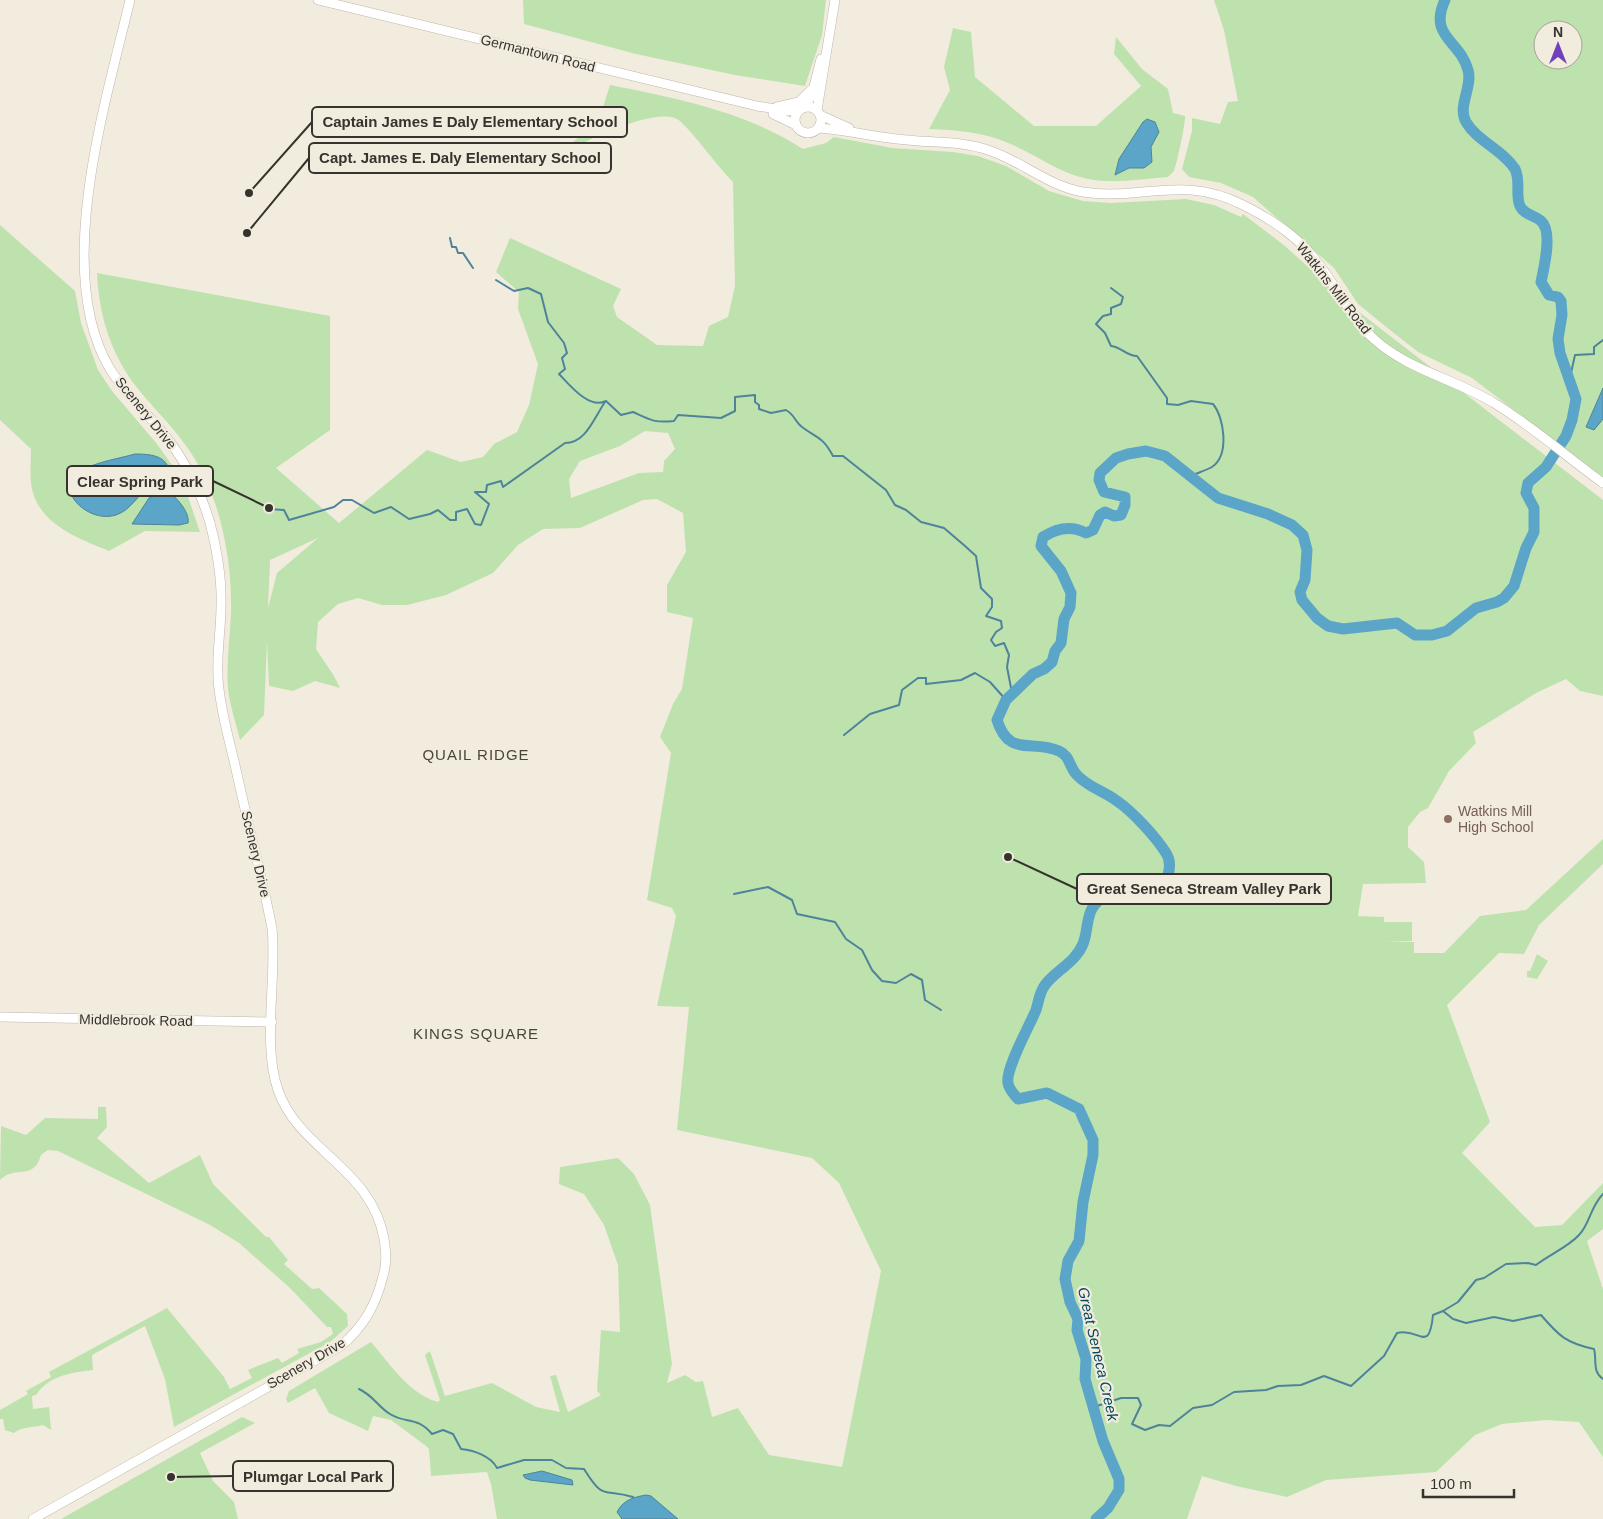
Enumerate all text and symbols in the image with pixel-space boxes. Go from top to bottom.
north arrow [1533,20,1583,70]
text: N [1553,24,1563,40]
street label: Germantown Road [479,31,597,75]
callout: Captain James E Daly Elementary School [312,107,627,137]
text: Captain James E Daly Elementary School [322,113,618,130]
callout: Capt. James E. Daly Elementary School [309,143,611,173]
text: Capt. James E. Daly Elementary School [319,149,601,166]
street label: Watkins Mill Road [1293,239,1375,337]
street label: Scenery Drive [112,374,180,452]
callout: Clear Spring Park [67,466,213,496]
text: Clear Spring Park [77,473,204,490]
district label: QUAIL RIDGE [422,746,530,763]
place label: Watkins Mill High School [1458,803,1534,835]
street label: Scenery Drive [238,809,274,899]
marker: Watkins Mill High School [1442,813,1454,825]
callout: Great Seneca Stream Valley Park [1077,874,1331,904]
text: Great Seneca Stream Valley Park [1087,880,1322,897]
street label: Middlebrook Road [79,1011,193,1029]
district label: KINGS SQUARE [413,1025,539,1042]
water label: Great Seneca Creek [1075,1285,1122,1424]
street label: Scenery Drive [264,1334,348,1392]
callout: Plumgar Local Park [233,1461,393,1491]
scale bar [1423,1466,1514,1498]
text: Plumgar Local Park [243,1468,384,1485]
text: 100 m [1430,1475,1472,1492]

